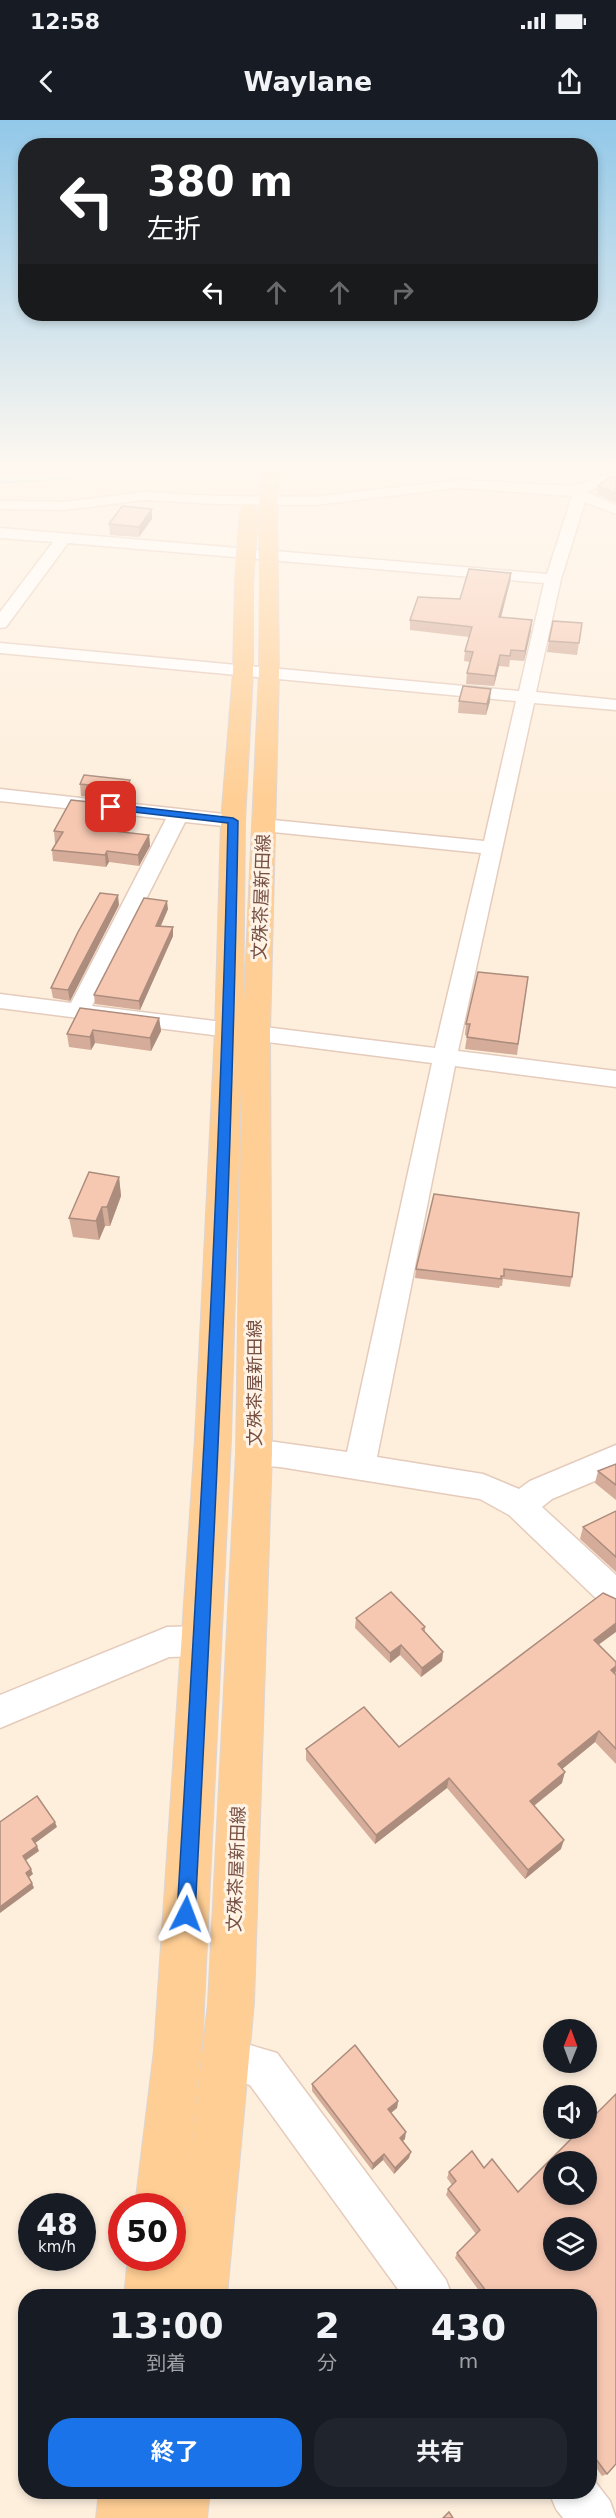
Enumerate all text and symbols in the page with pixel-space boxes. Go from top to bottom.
text: 12:58 [30,9,100,34]
icon: back [30,65,63,98]
icon: share [553,65,586,98]
text: Waylane [244,66,372,97]
text: 380 m [147,157,293,206]
icon: left [48,162,126,240]
text: 左折 [147,213,201,244]
icon: left [197,276,230,309]
icon: ahead [260,276,293,309]
icon: ahead [323,276,356,309]
icon: right [386,276,419,309]
pin [85,781,136,832]
icon: arrive [94,790,127,823]
street label: 文殊茶屋新田線 [248,834,274,960]
street label: 文殊茶屋新田線 [244,1320,265,1446]
street label: 文殊茶屋新田線 [223,1806,249,1932]
position arrow [154,1882,218,1946]
north arrow [543,2019,597,2073]
map controls [543,2019,597,2271]
button: sound [543,2085,597,2139]
button: search [543,2151,597,2205]
speed limit sign: 50 [108,2193,186,2271]
text: 48 [36,2207,78,2242]
button: layers [543,2217,597,2271]
text: km/h [38,2238,76,2256]
text: 13:00 [109,2305,224,2346]
text: 2 [315,2305,340,2346]
text: 430 [431,2307,506,2348]
text: m [459,2349,478,2373]
text: 到着 [146,2351,186,2375]
text: 分 [317,2351,337,2375]
button: 終了 [48,2418,302,2487]
button: 共有 [314,2418,567,2487]

